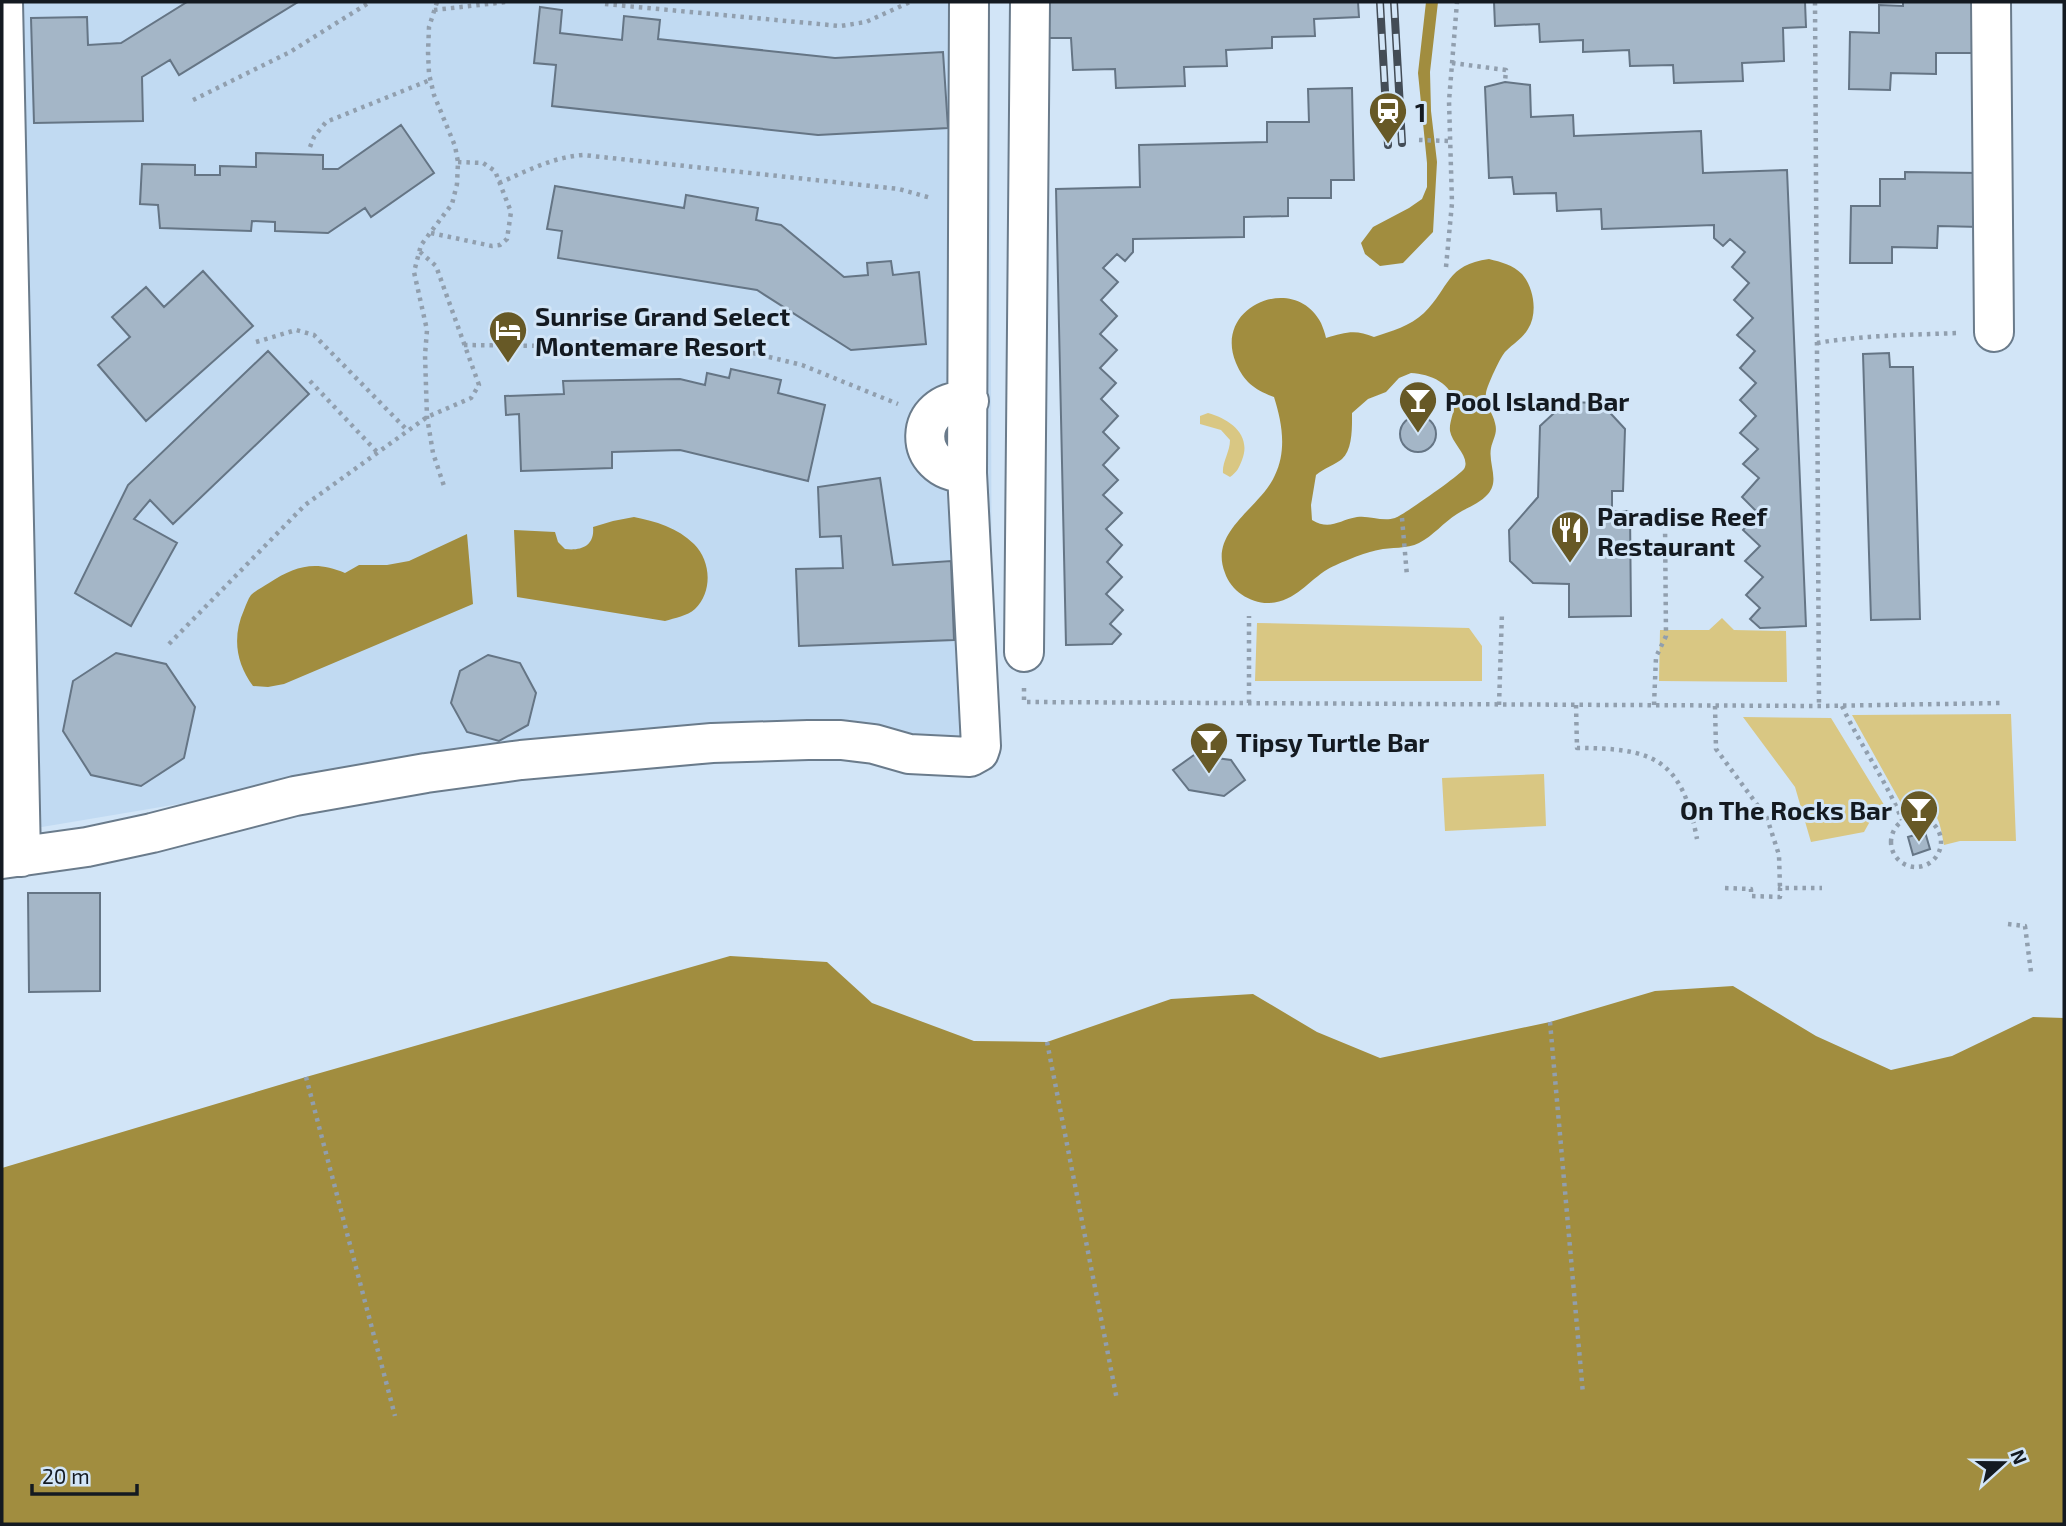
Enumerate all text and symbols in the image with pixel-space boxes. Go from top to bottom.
station icon: 1 [1367,90,1409,145]
place label: 1 [1415,96,1426,127]
place label: Sunrise Grand Select Montemare Resort [535,300,790,361]
hotel icon: Sunrise Grand Select Montemare Resort [487,309,529,364]
bar icon: Pool Island Bar [1397,379,1439,434]
place label: Pool Island Bar [1445,385,1629,416]
place label: Paradise Reef Restaurant [1597,500,1768,561]
restaurant icon: Paradise Reef Restaurant [1549,509,1591,564]
bar icon: Tipsy Turtle Bar [1188,720,1230,775]
place label: Tipsy Turtle Bar [1236,726,1429,758]
bar icon: On The Rocks Bar [1898,788,1940,843]
place label: On The Rocks Bar [1680,794,1892,825]
north arrow [1968,1428,2038,1498]
text: N [2006,1446,2033,1467]
scale bar [32,1452,136,1496]
text: 20 m [42,1463,90,1488]

